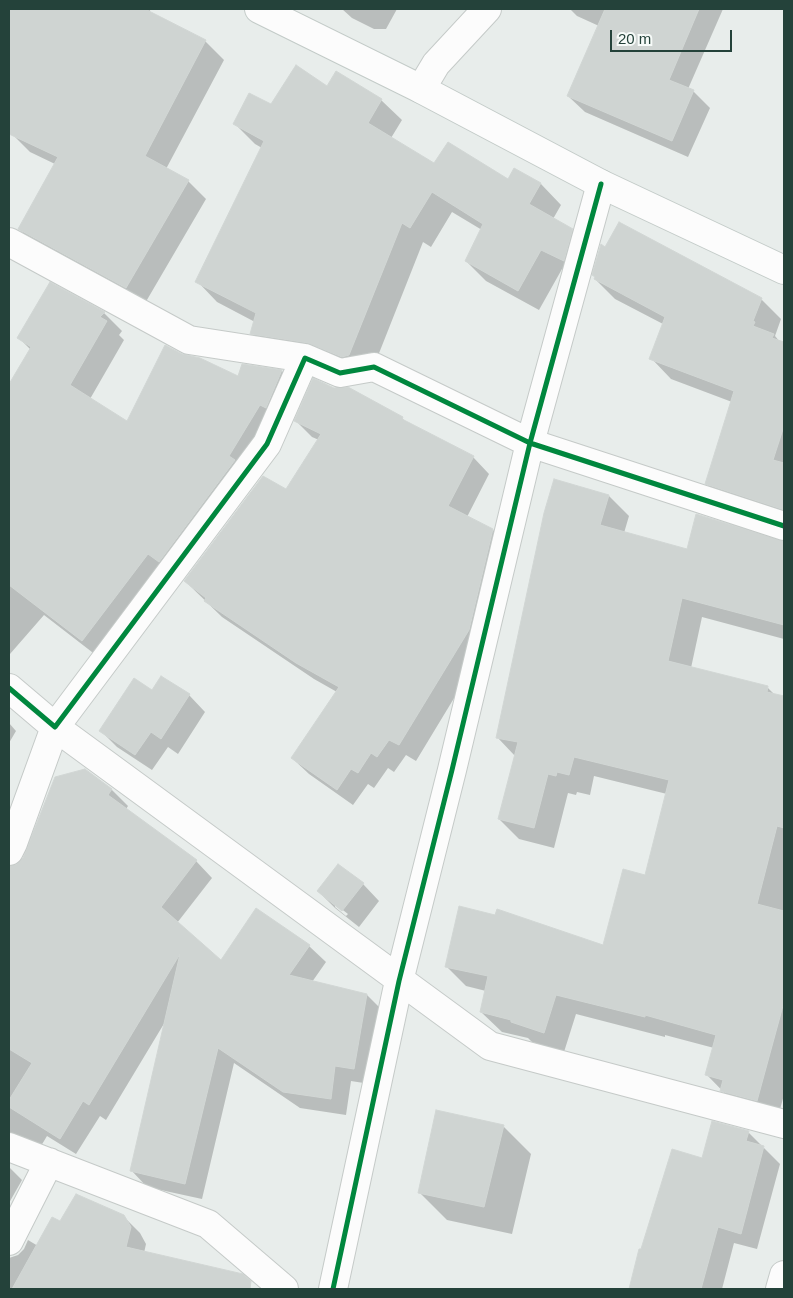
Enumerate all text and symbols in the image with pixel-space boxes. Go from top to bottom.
scale bar [613,20,736,52]
text: 20 m [618,30,651,47]

